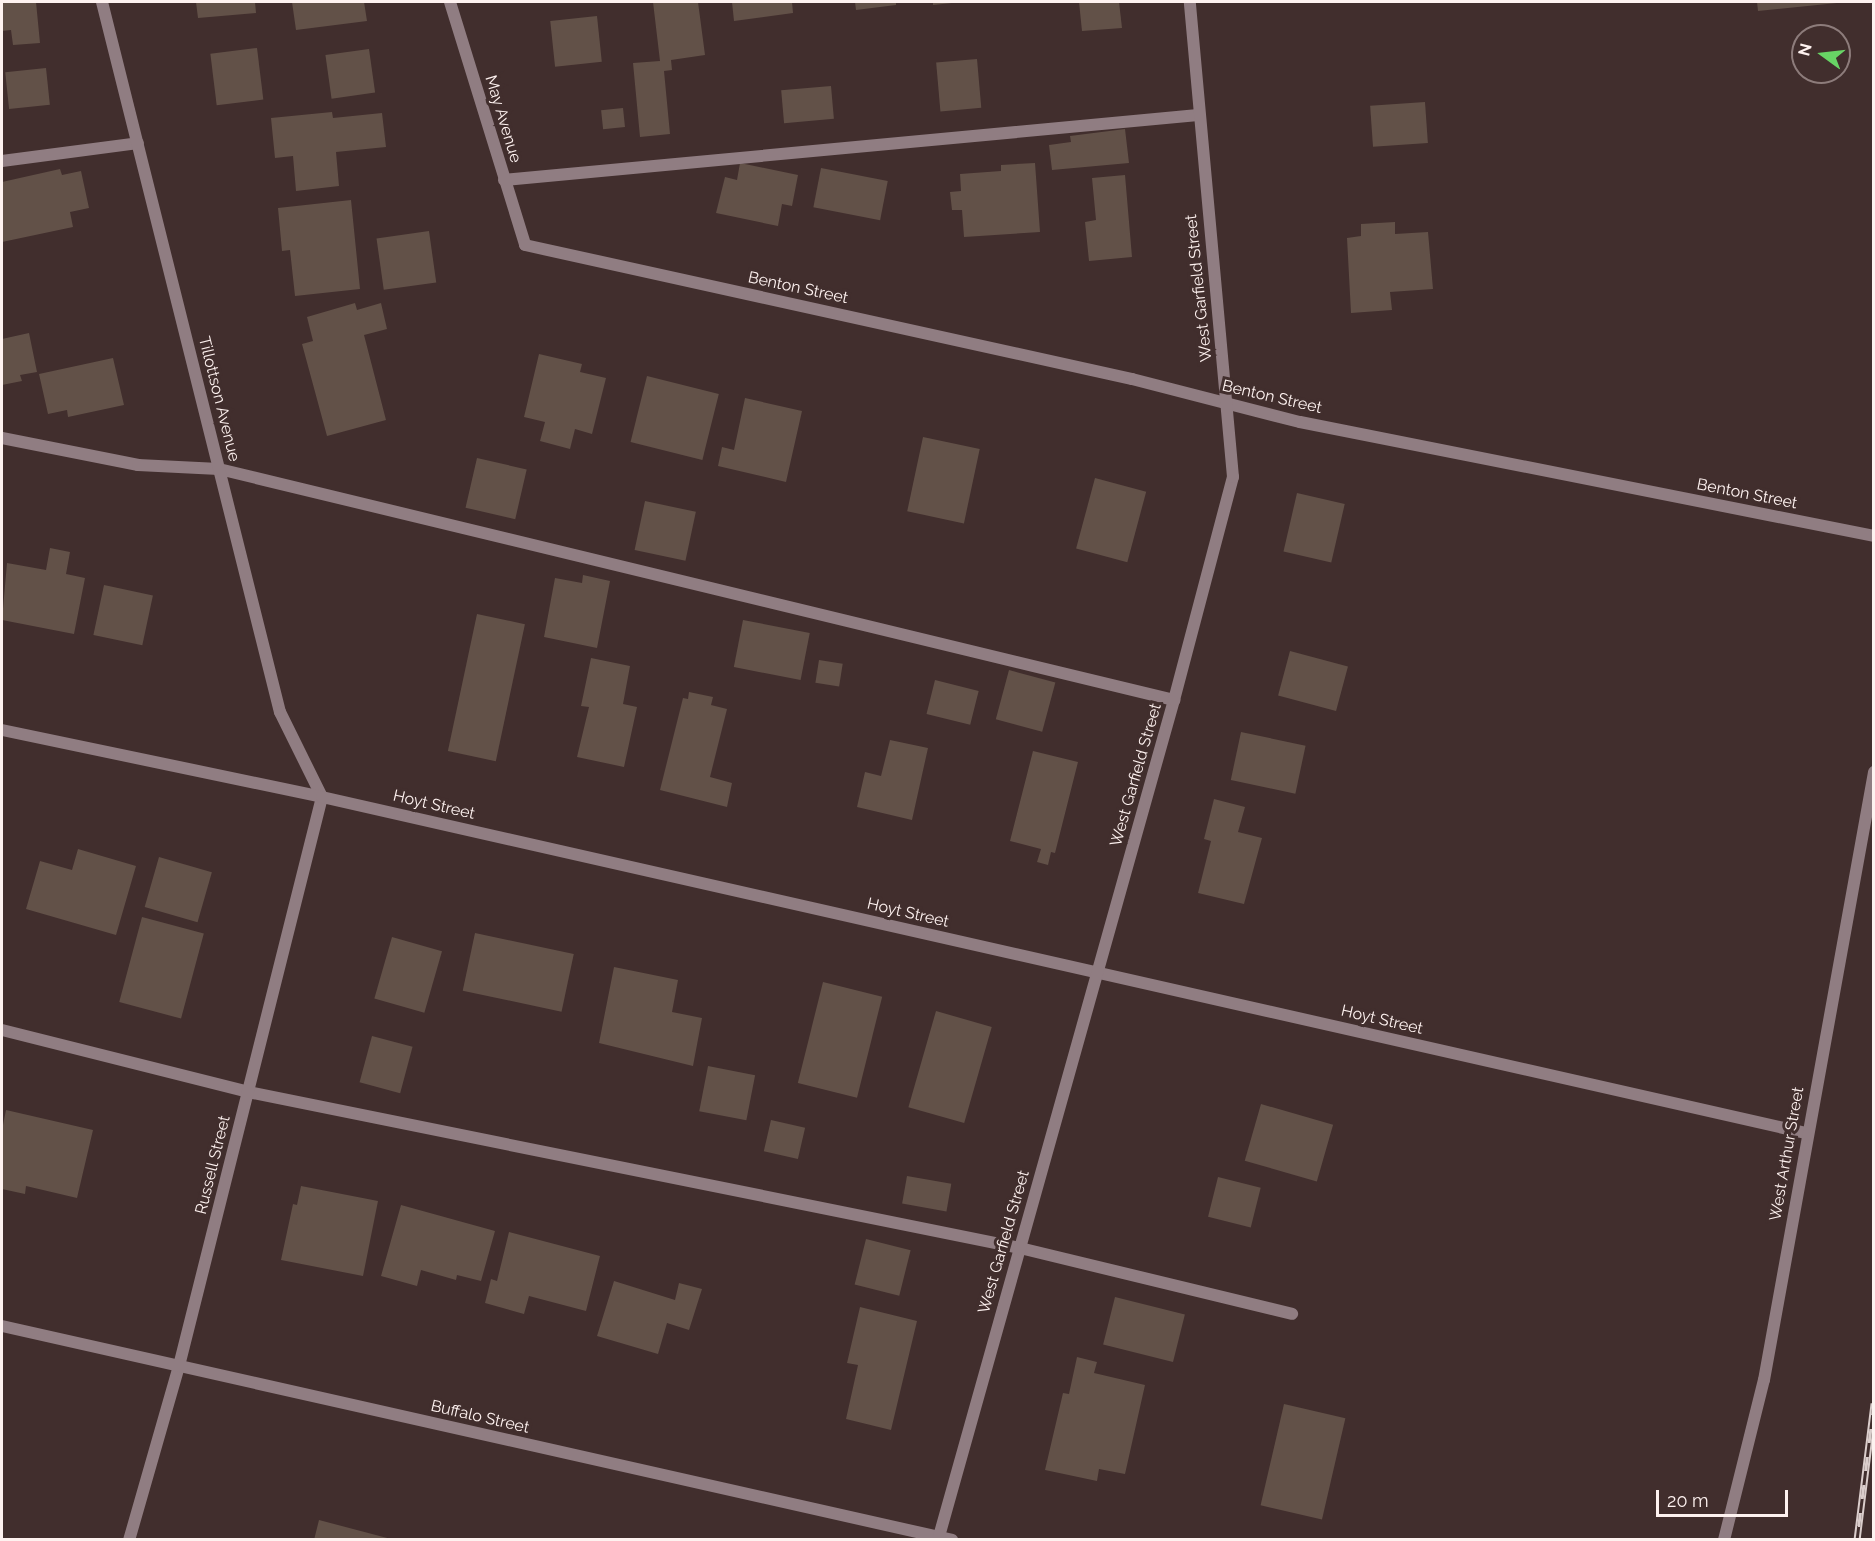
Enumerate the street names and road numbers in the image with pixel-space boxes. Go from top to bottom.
street label: May Avenue [480,73,526,165]
street label: West Garfield Street [1182,213,1216,363]
street label: Benton Street [746,268,850,308]
street label: Tillottson Avenue [194,334,244,464]
street label: Benton Street [1220,376,1324,418]
street label: Benton Street [1695,475,1799,513]
street label: West Garfield Street [1106,701,1166,849]
street label: Hoyt Street [391,786,477,824]
street label: Hoyt Street [865,894,951,932]
street label: Hoyt Street [1339,1001,1425,1039]
street label: West Arthur Street [1766,1085,1808,1223]
street label: Russell Street [191,1113,235,1217]
street label: West Garfield Street [974,1168,1034,1316]
street label: Buffalo Street [429,1396,531,1438]

